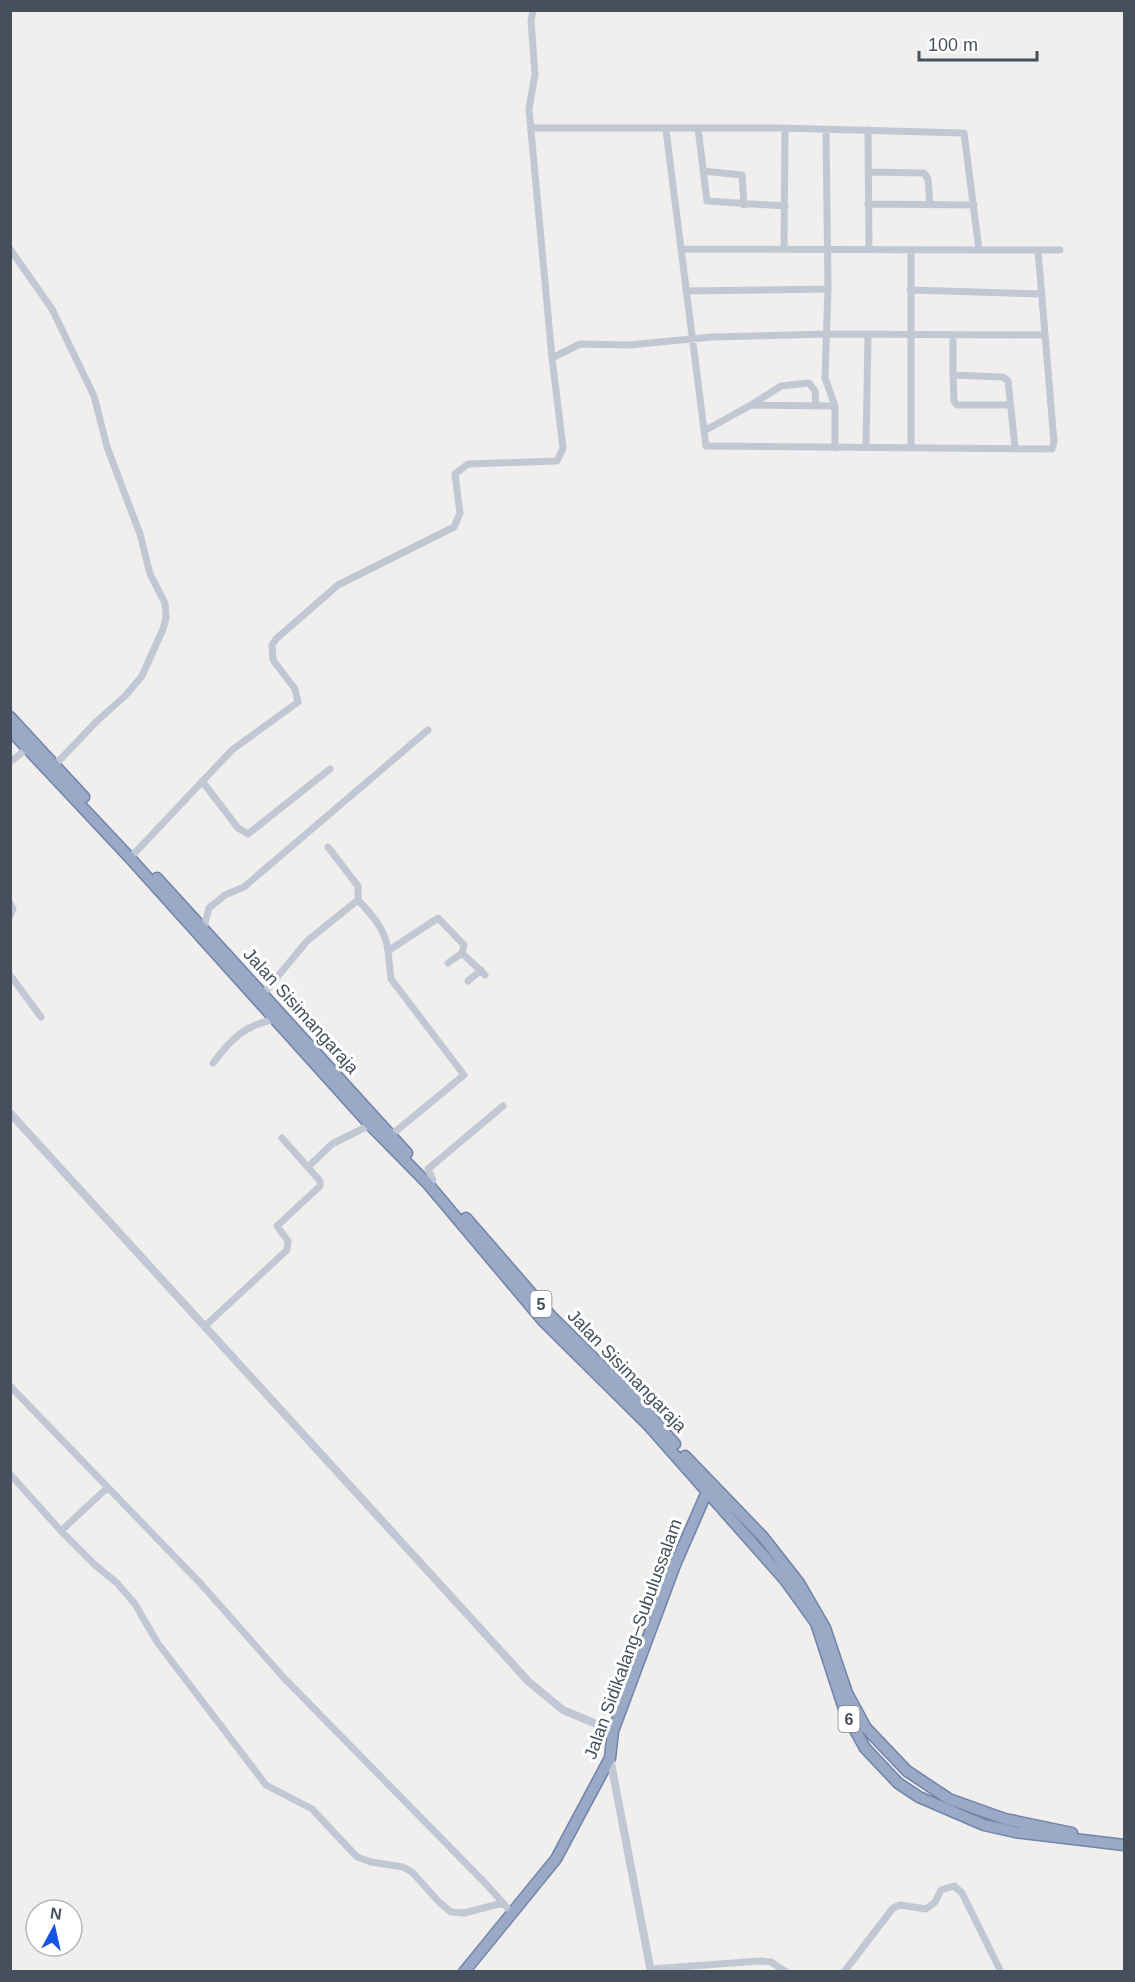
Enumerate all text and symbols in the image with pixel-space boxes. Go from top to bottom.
scale bar [919,24,1038,62]
text: 100 m [928,35,978,55]
street label: Jalan Sisimangaraja [239,944,363,1079]
road number: 5 [530,1291,552,1317]
street label: Jalan Sisimangaraja [564,1306,691,1437]
street label: Jalan Sidikalang–Subulussalam [580,1516,686,1762]
road number: 6 [838,1706,860,1732]
north arrow [24,1898,84,1958]
text: N [49,1904,63,1923]

